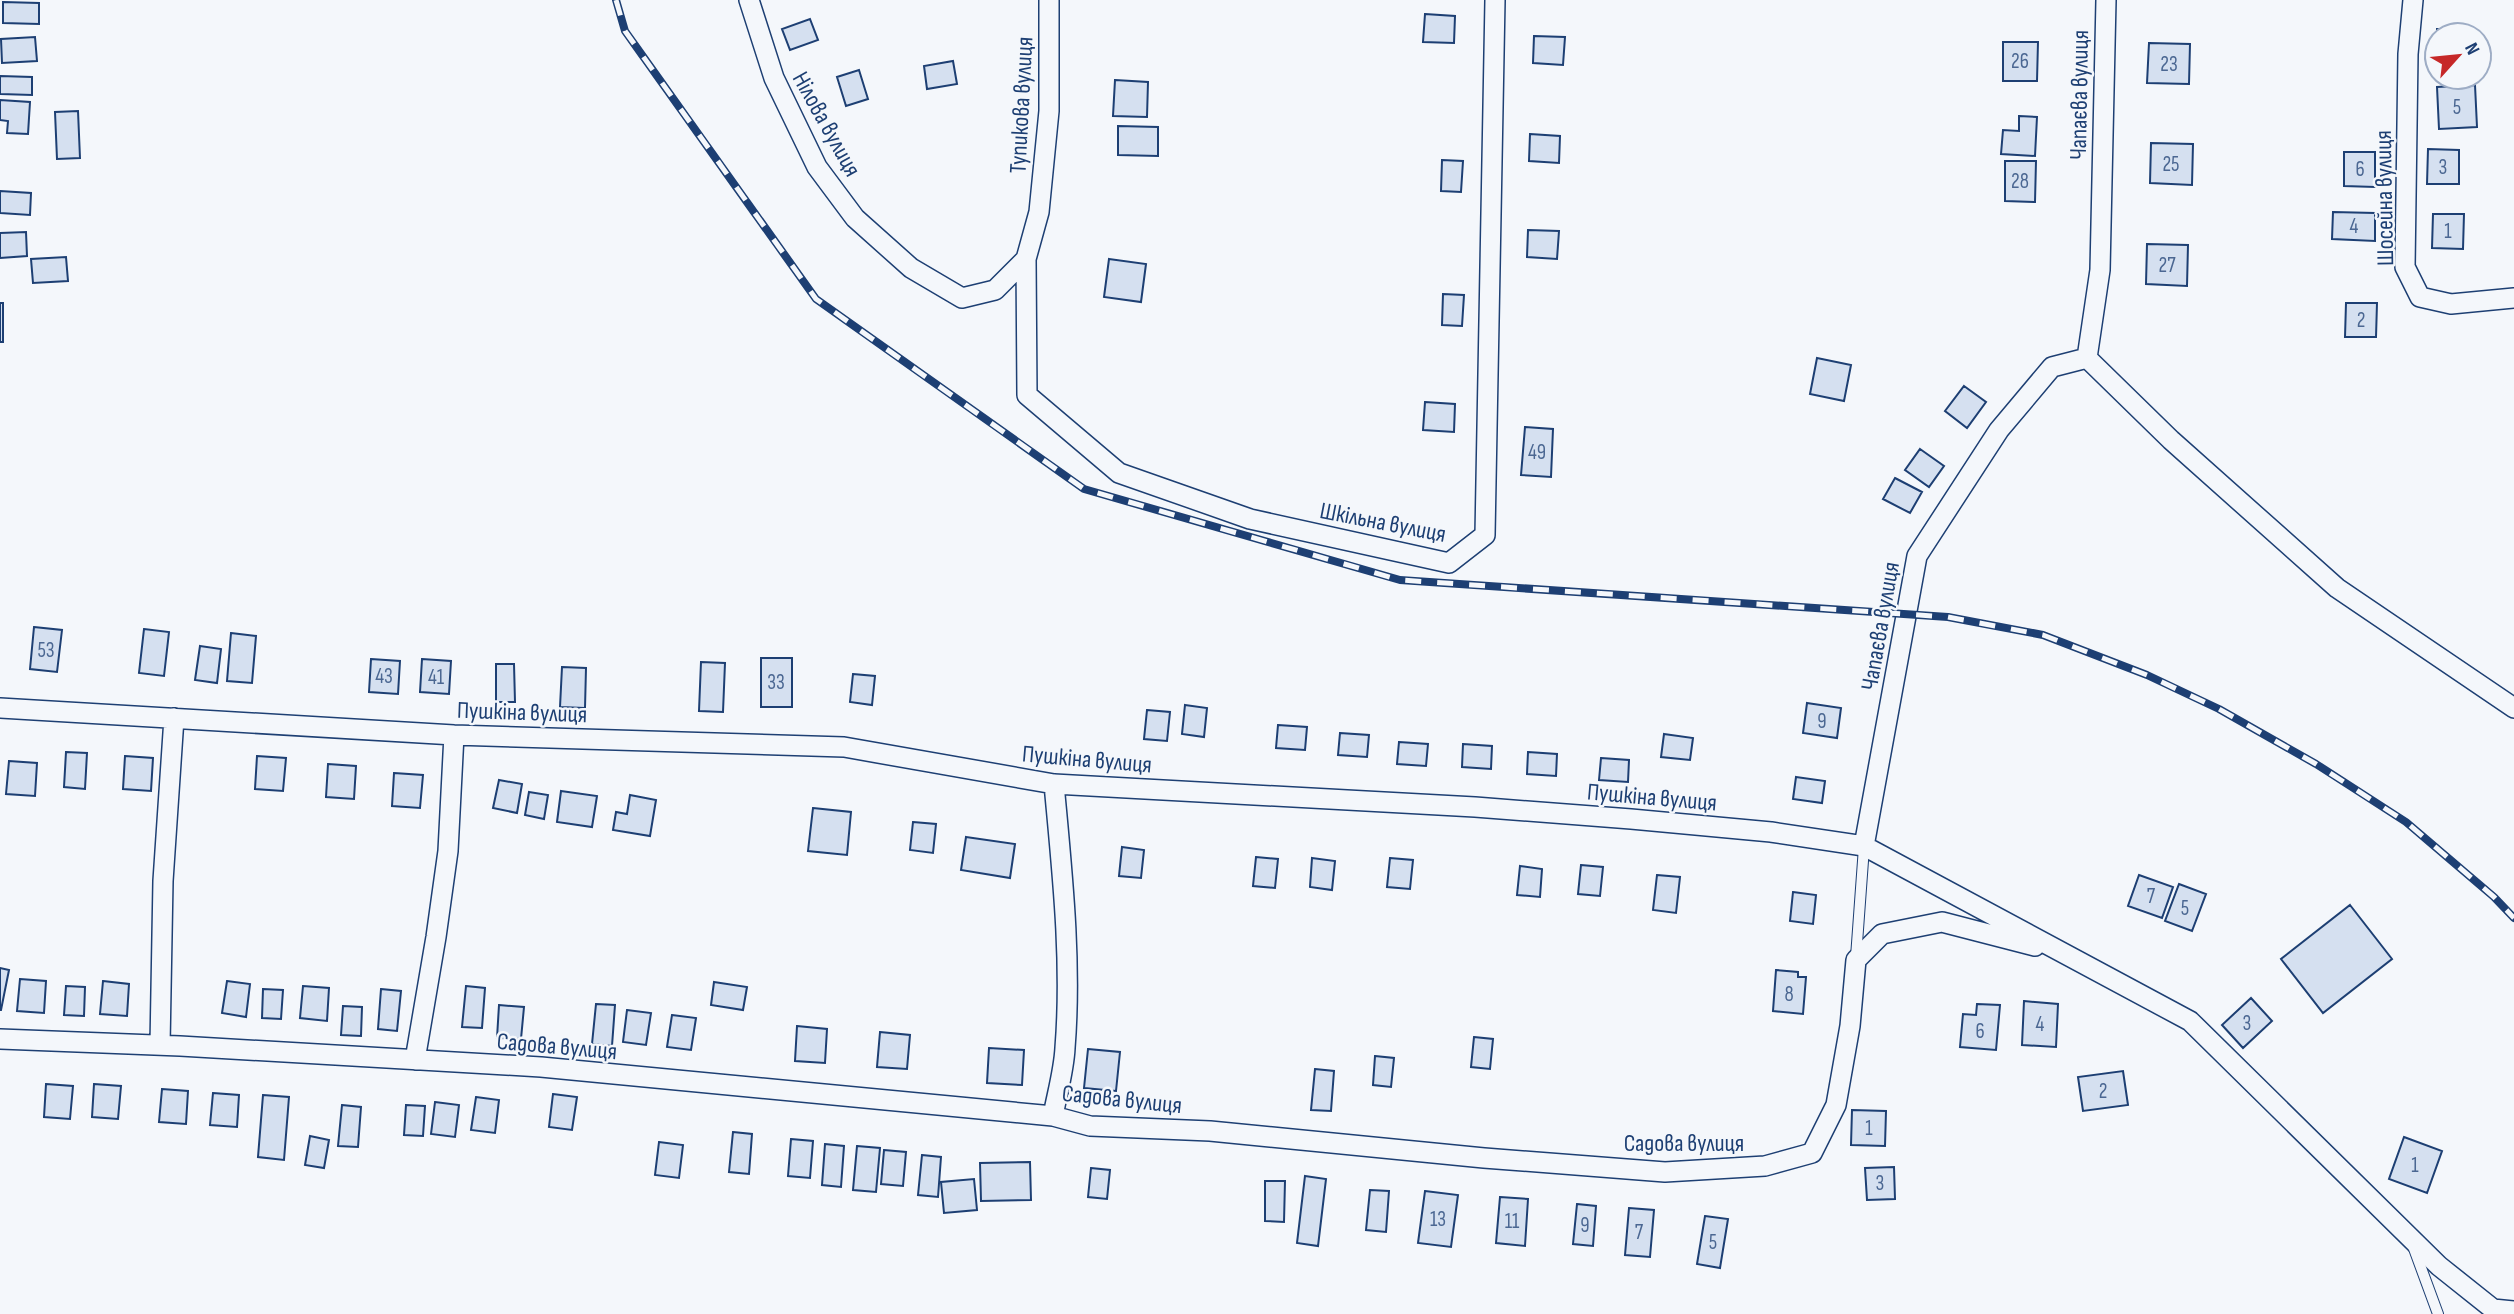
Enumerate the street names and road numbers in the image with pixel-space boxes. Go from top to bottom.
street label: Чапаєва вулиця [2064,30,2095,160]
street label: Тупикова вулиця [1003,36,1040,174]
street label: Нілова вулиця [786,67,867,182]
street label: Шосейна вулиця [2369,130,2400,266]
street label: Шкільна вулиця [1317,496,1448,549]
street label: Чапаєва вулиця [1855,560,1906,693]
street label: Пушкіна вулиця [456,696,588,729]
street label: Пушкіна вулиця [1021,739,1153,780]
street label: Пушкіна вулиця [1586,777,1718,818]
street label: Садова вулиця [496,1027,618,1066]
street label: Садова вулиця [1061,1079,1183,1120]
street label: Садова вулиця [1624,1129,1744,1158]

